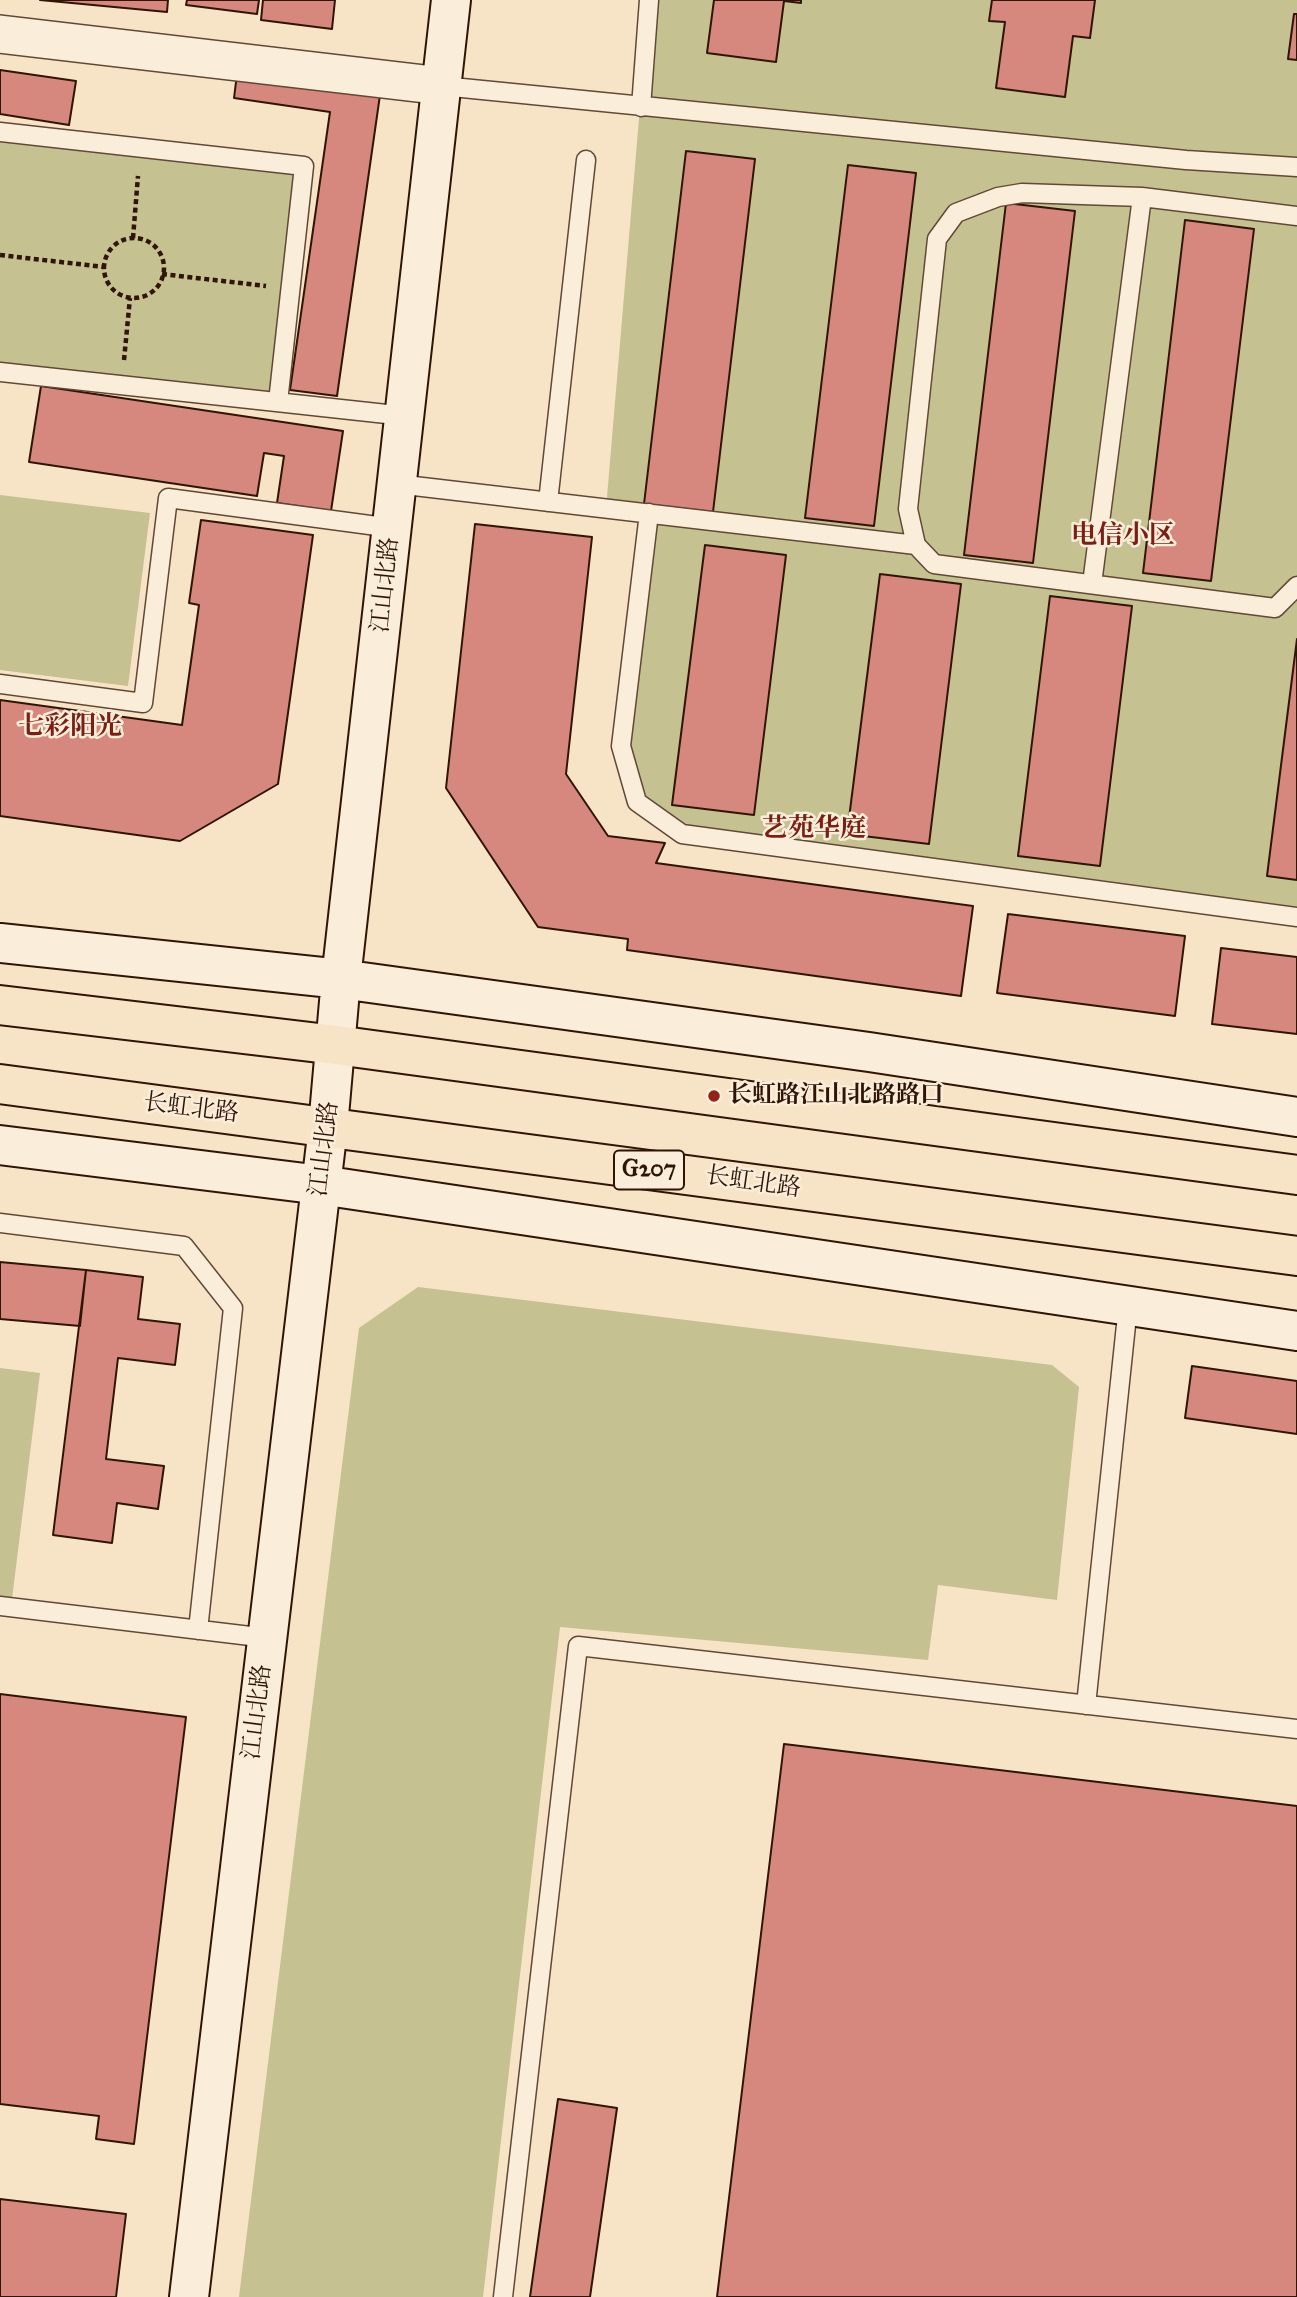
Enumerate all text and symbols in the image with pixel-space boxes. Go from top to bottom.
district label: 电信小区 [1071,521,1175,553]
street label: 江山北路 [367,536,405,634]
district label: 七彩阳光 [18,712,122,744]
district label: 艺苑华庭 [762,814,866,846]
place label: 长虹路江山北路路口 [728,1082,944,1110]
marker: 长虹路江山北路路口 [706,1088,722,1104]
street label: 长虹北路 [142,1089,240,1129]
street label: 江山北路 [305,1100,345,1198]
road number: G207 [614,1150,684,1190]
street label: 长虹北路 [703,1162,803,1204]
street label: 江山北路 [238,1663,278,1761]

